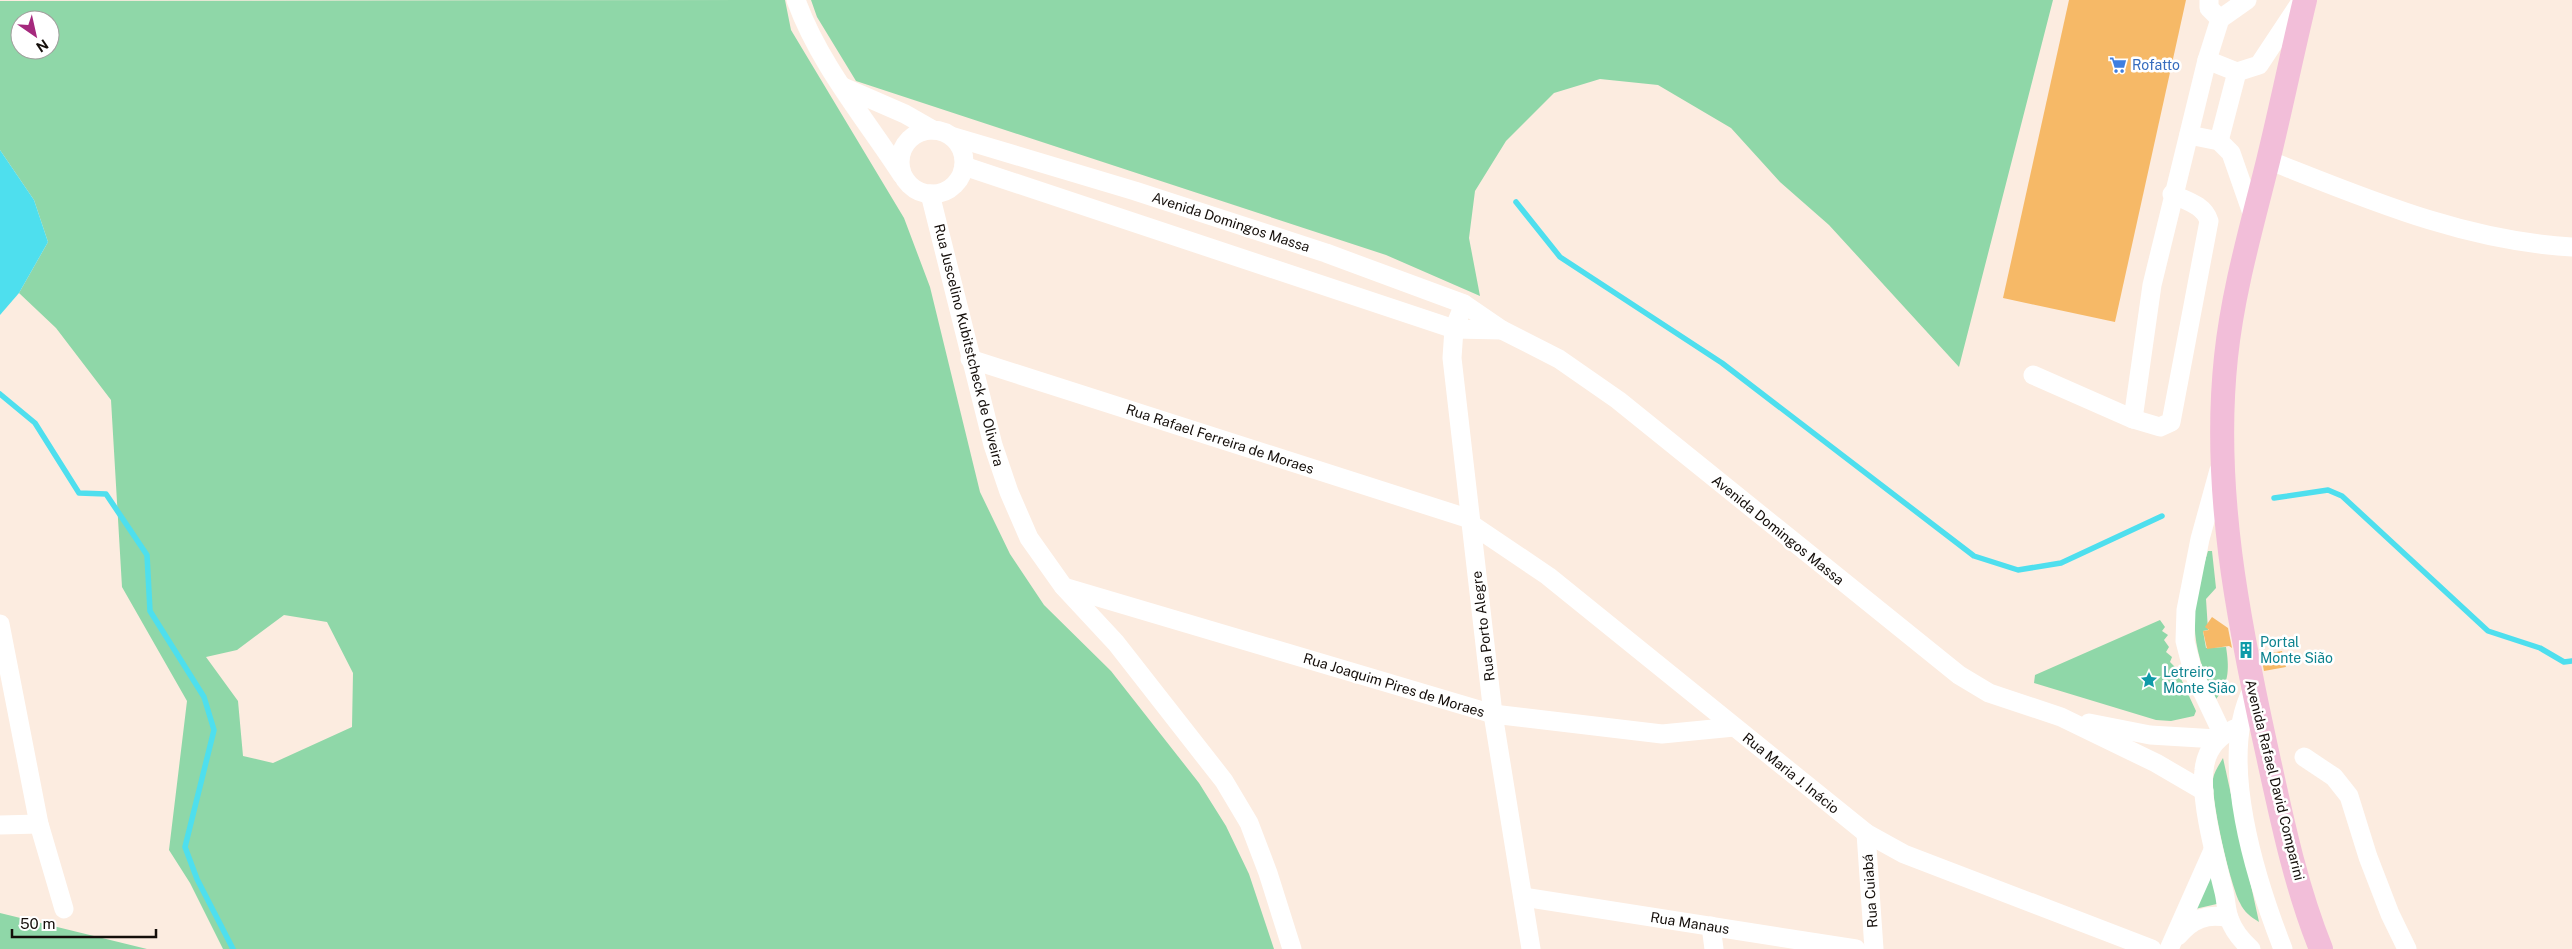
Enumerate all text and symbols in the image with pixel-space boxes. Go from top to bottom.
north arrow [10,10,60,60]
text: N [33,36,51,55]
supermarket icon: Rofatto [2108,55,2128,75]
place label: Rofatto [2132,57,2180,73]
street label: Avenida Domingos Massa [1150,189,1312,255]
street label: Rua Juscelino Kubitstcheck de Oliveira [931,222,1007,468]
street label: Rua Rafael Ferreira de Moraes [1124,401,1316,477]
street label: Avenida Domingos Massa [1709,472,1847,588]
street label: Rua Porto Alegre [1468,570,1498,682]
place label: Portal Monte Sião [2260,634,2333,666]
building icon: Portal Monte Sião [2236,640,2256,660]
street label: Rua Joaquim Pires de Moraes [1301,650,1487,720]
place label: Letreiro Monte Sião [2163,664,2236,696]
place icon: Letreiro Monte Sião [2139,670,2159,690]
street label: Avenida Rafael David Comparini [2242,678,2308,882]
street label: Rua Maria J. Inácio [1740,729,1842,817]
street label: Rua Cuiabá [1859,854,1881,928]
scale bar [12,906,156,938]
street label: Rua Manaus [1649,909,1731,937]
text: 50 m [20,915,55,932]

